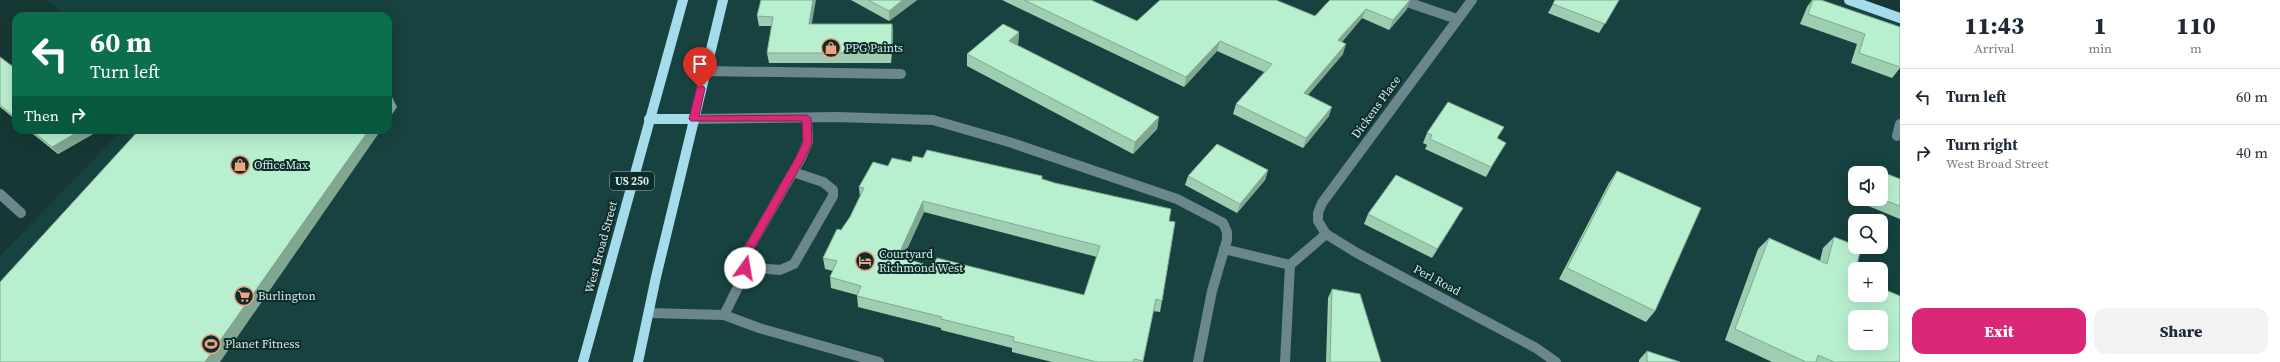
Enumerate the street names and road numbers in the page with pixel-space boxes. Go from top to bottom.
street label: Dickens Place [1348,72,1404,142]
road number: US 250 [610,172,654,190]
street label: West Broad Street [581,199,621,295]
street label: Perl Road [1411,261,1464,299]

